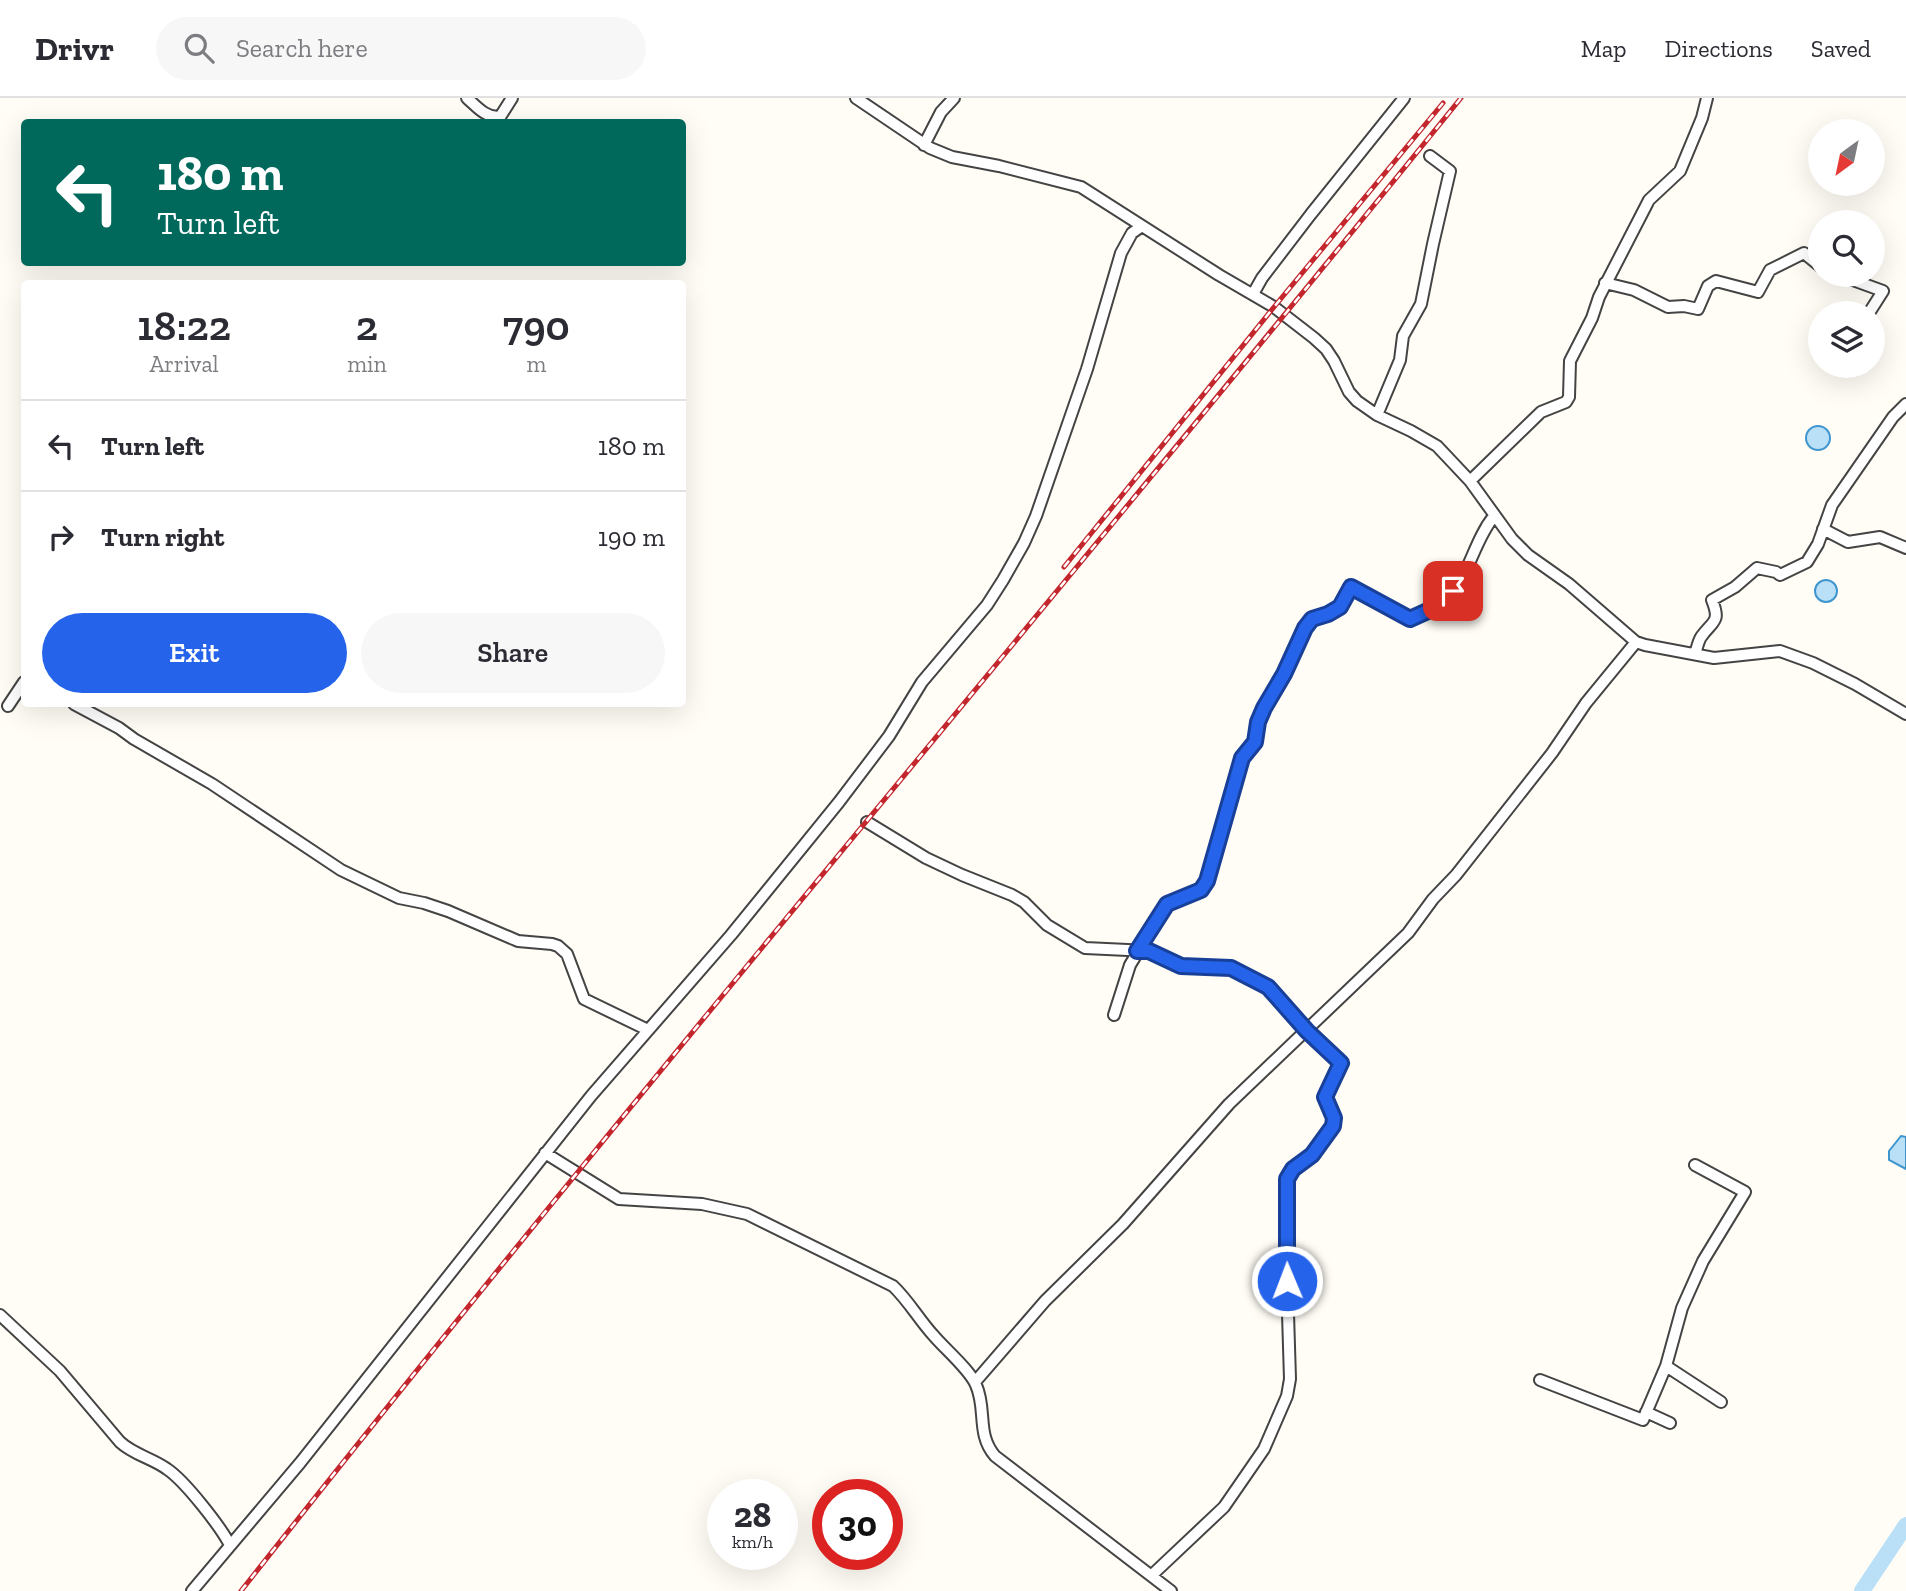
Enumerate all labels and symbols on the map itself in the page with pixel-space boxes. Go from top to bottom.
north arrow [1808,119,1885,196]
pin [1423,561,1483,621]
position arrow [1250,1244,1324,1318]
speed limit sign: 30 [812,1479,903,1570]

